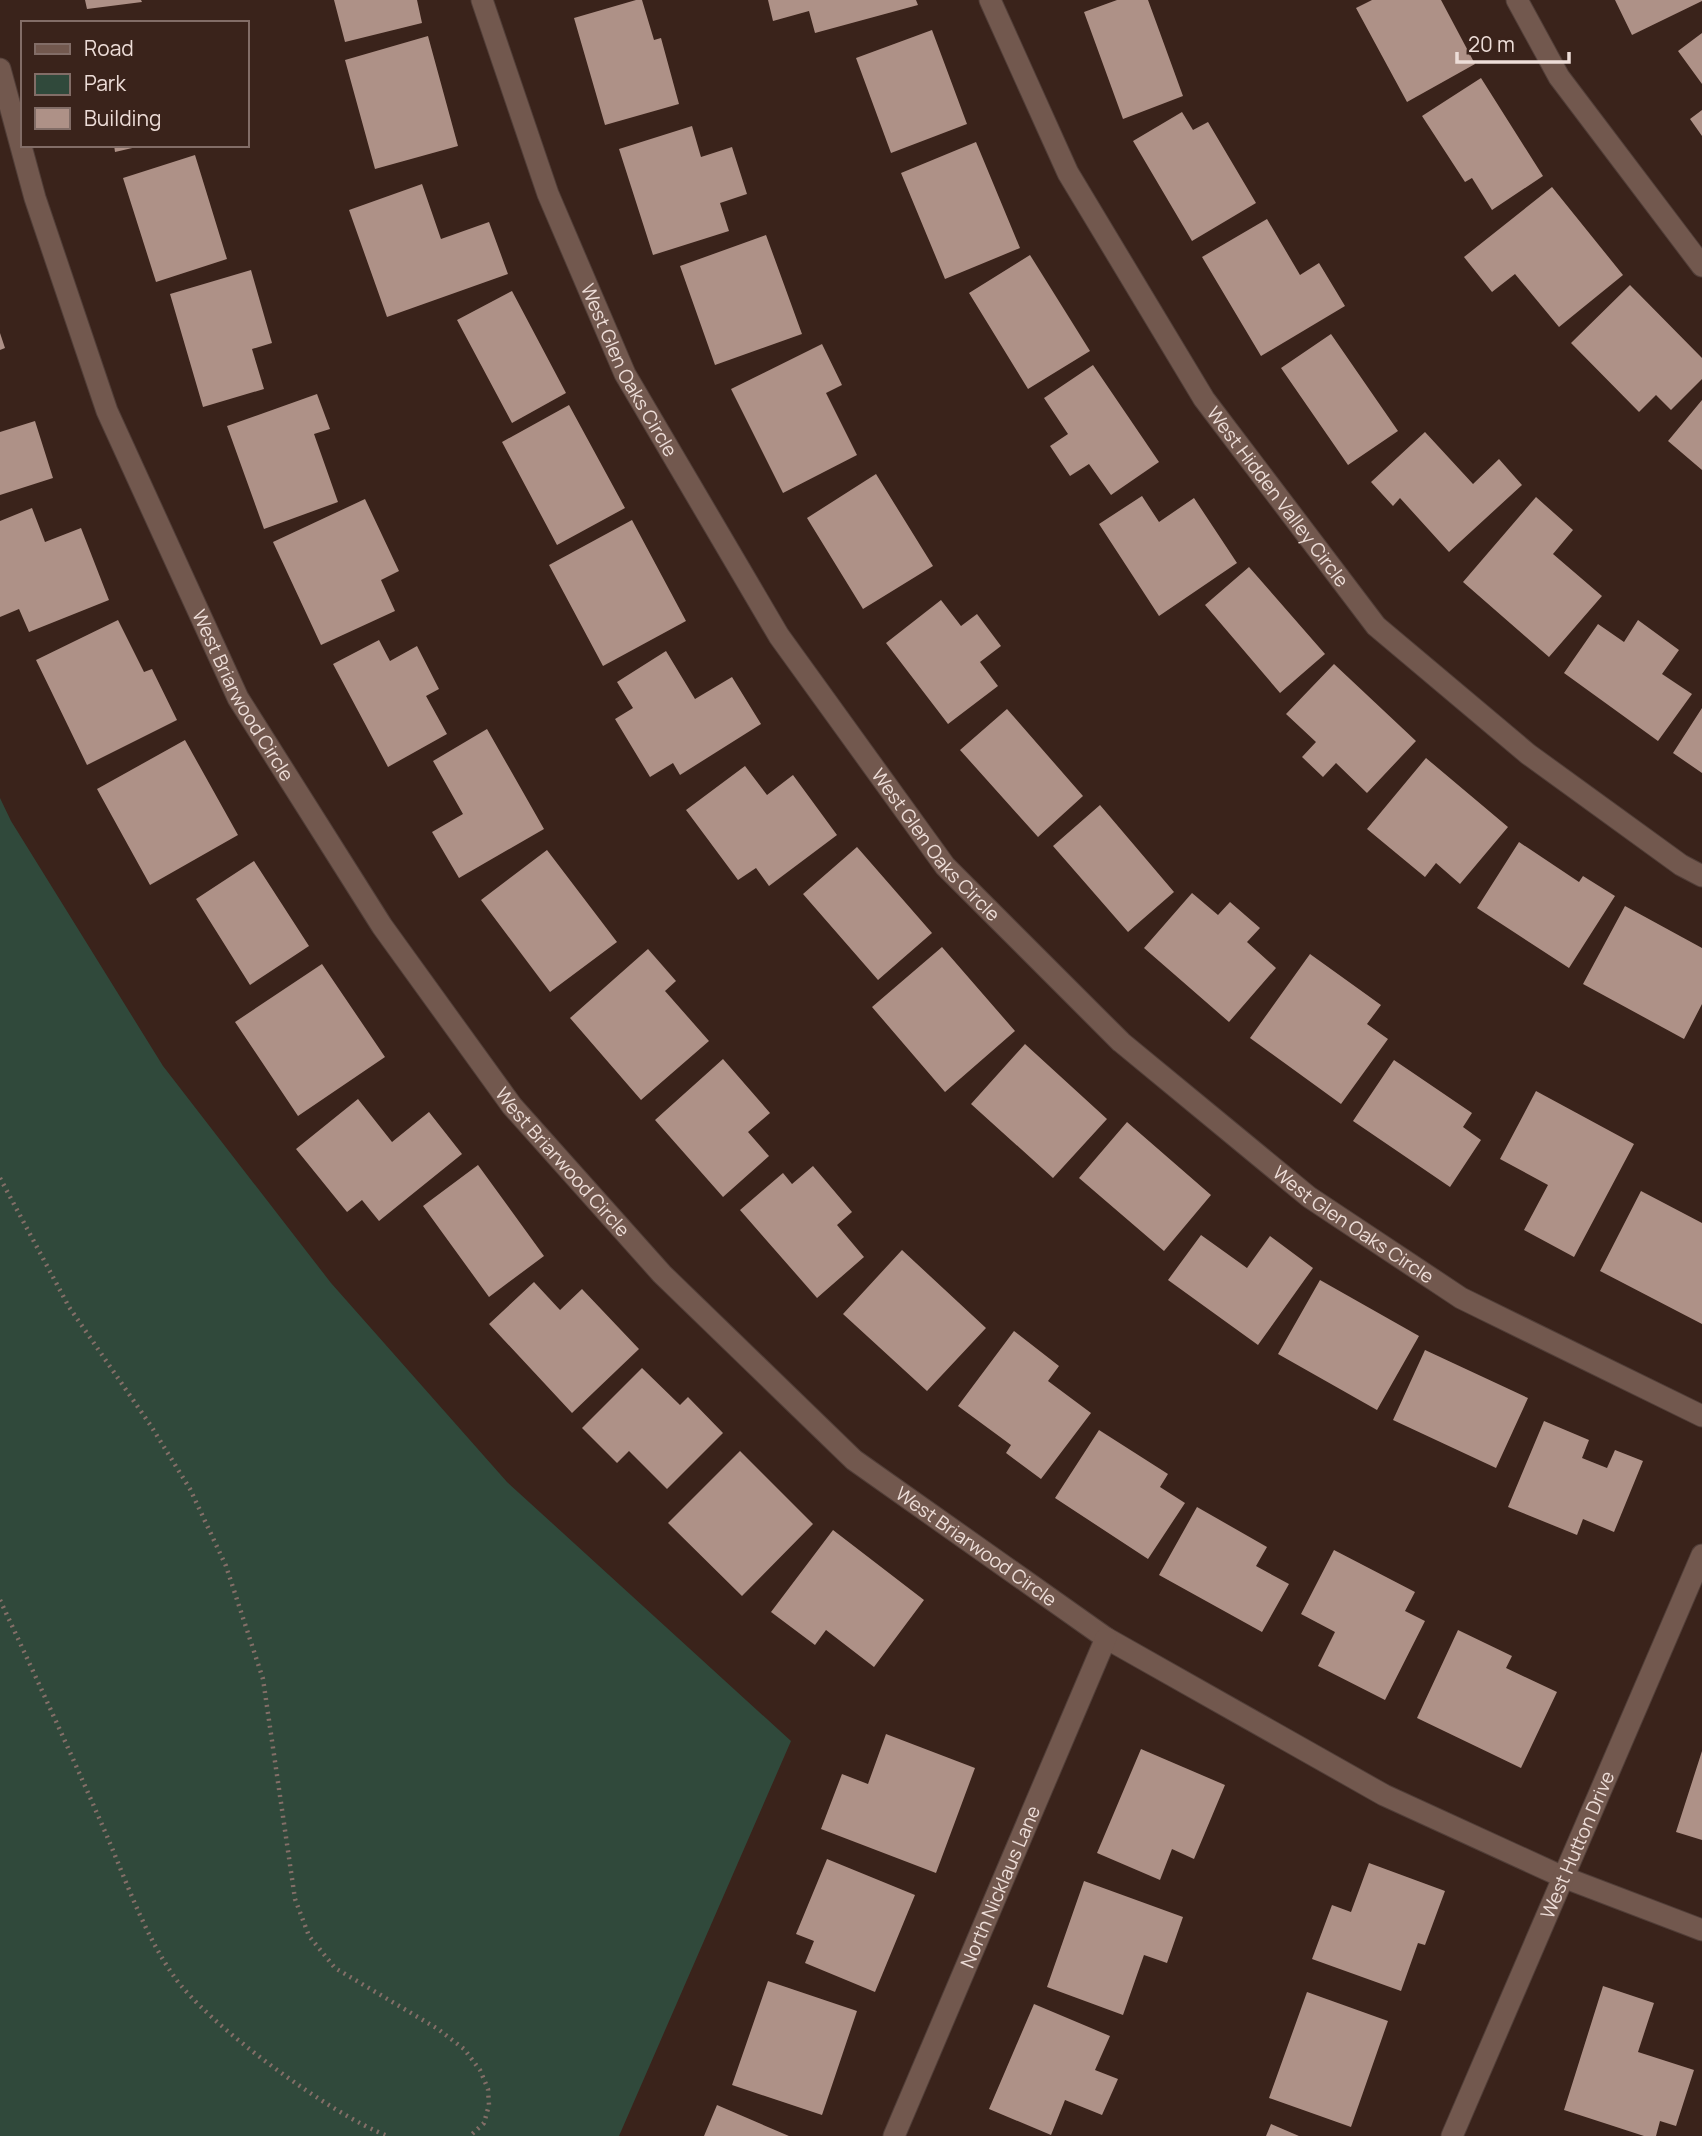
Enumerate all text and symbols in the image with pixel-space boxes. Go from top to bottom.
legend [21,21,248,147]
scale bar [1457,21,1569,65]
text: 20 m [1468,30,1515,58]
text: Road [84,34,134,62]
text: Park [84,69,126,97]
text: Building [84,104,161,132]
street label: West Glen Oaks Circle [575,280,684,461]
street label: West Hidden Valley Circle [1201,401,1355,592]
street label: West Briarwood Circle [186,605,300,786]
street label: West Glen Oaks Circle [866,763,1006,927]
street label: West Briarwood Circle [489,1082,636,1242]
street label: West Glen Oaks Circle [1267,1159,1439,1290]
street label: West Briarwood Circle [890,1480,1062,1612]
street label: West Hutton Drive [1534,1767,1621,1923]
street label: North Nicklaus Lane [954,1802,1046,1972]

